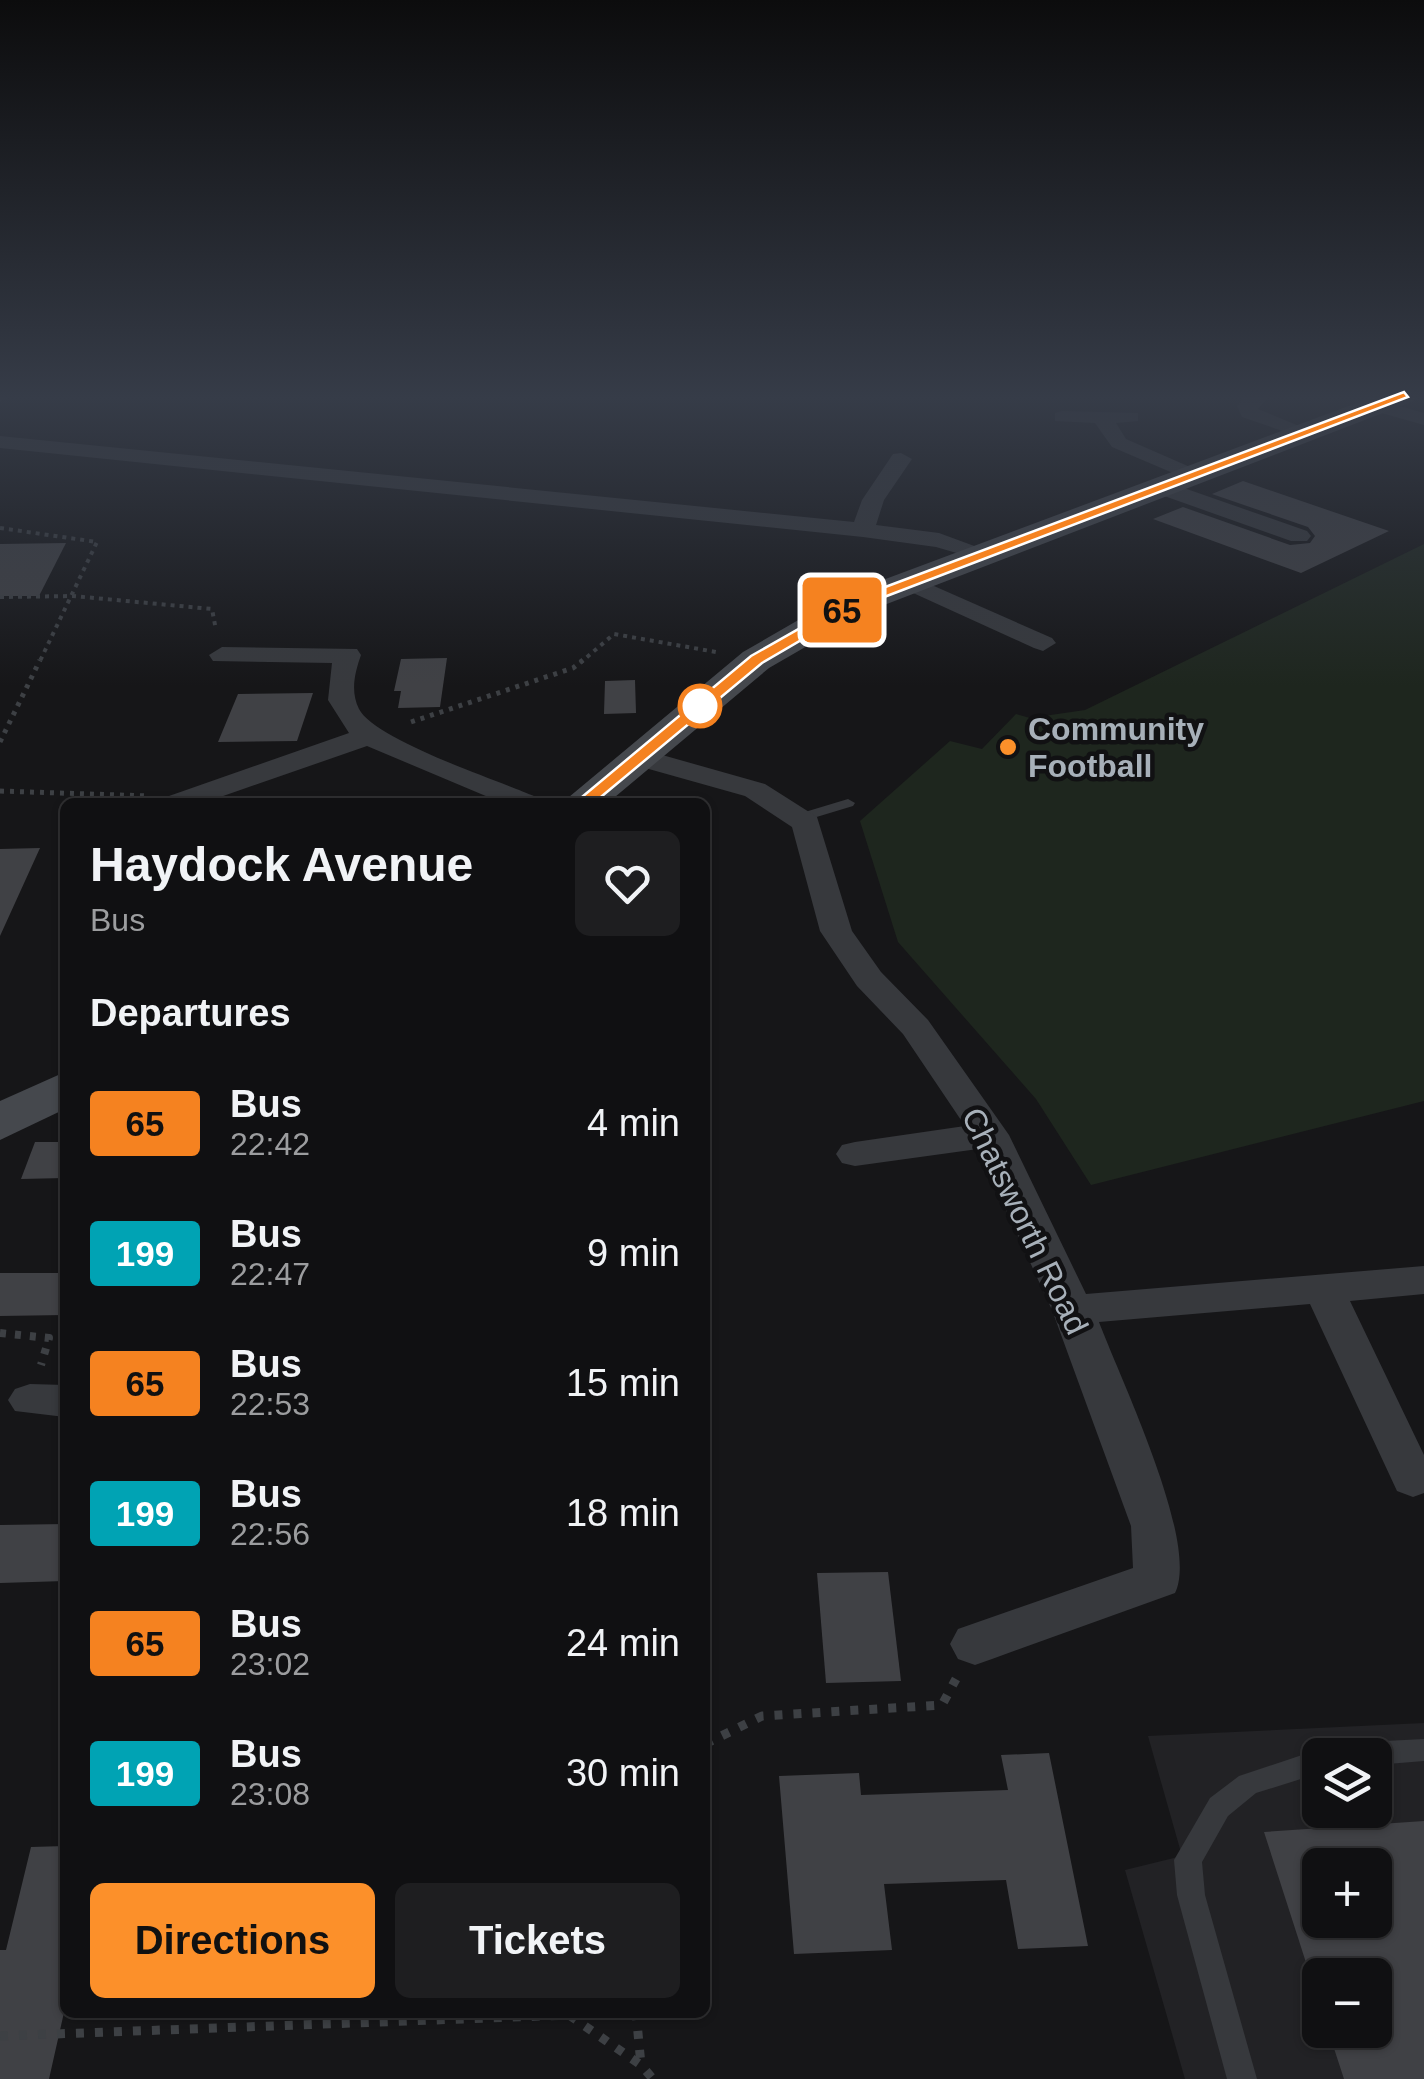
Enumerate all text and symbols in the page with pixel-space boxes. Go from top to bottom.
line badge: 65 [797,578,887,642]
text: 65 [823,591,861,630]
unlabelled marker [679,685,721,727]
place label: Community Football [1028,711,1204,784]
marker: Community Football [997,736,1019,758]
button: heart [575,831,680,936]
text: Haydock Avenue [90,838,473,891]
text: Bus [90,902,145,938]
text: Departures [90,992,291,1034]
text: Bus [230,1083,302,1125]
text: 4 min [587,1102,680,1144]
street label: Chatsworth Road [955,1102,1095,1340]
text: 65 [126,1104,164,1143]
text: 22:42 [230,1126,310,1162]
text: Bus [230,1213,302,1255]
text: 9 min [587,1232,680,1274]
text: 199 [116,1234,174,1273]
text: 22:47 [230,1256,310,1292]
text: Bus [230,1343,302,1385]
text: 15 min [566,1362,680,1404]
text: 65 [126,1364,164,1403]
text: 22:53 [230,1386,310,1422]
text: Bus [230,1473,302,1515]
text: 18 min [566,1492,680,1534]
text: 199 [116,1494,174,1533]
text: 22:56 [230,1516,310,1552]
text: Bus [230,1603,302,1645]
text: 24 min [566,1622,680,1664]
text: 65 [126,1624,164,1663]
text: 23:02 [230,1646,310,1682]
text: Bus [230,1733,302,1775]
map controls [1302,1738,1392,2048]
button: layers [1302,1738,1392,1828]
text: 30 min [566,1752,680,1794]
text: 199 [116,1754,174,1793]
text: 23:08 [230,1776,310,1812]
button: + [1302,1848,1392,1938]
button: Directions [90,1883,375,1998]
button: Tickets [395,1883,680,1998]
button: − [1302,1958,1392,2048]

